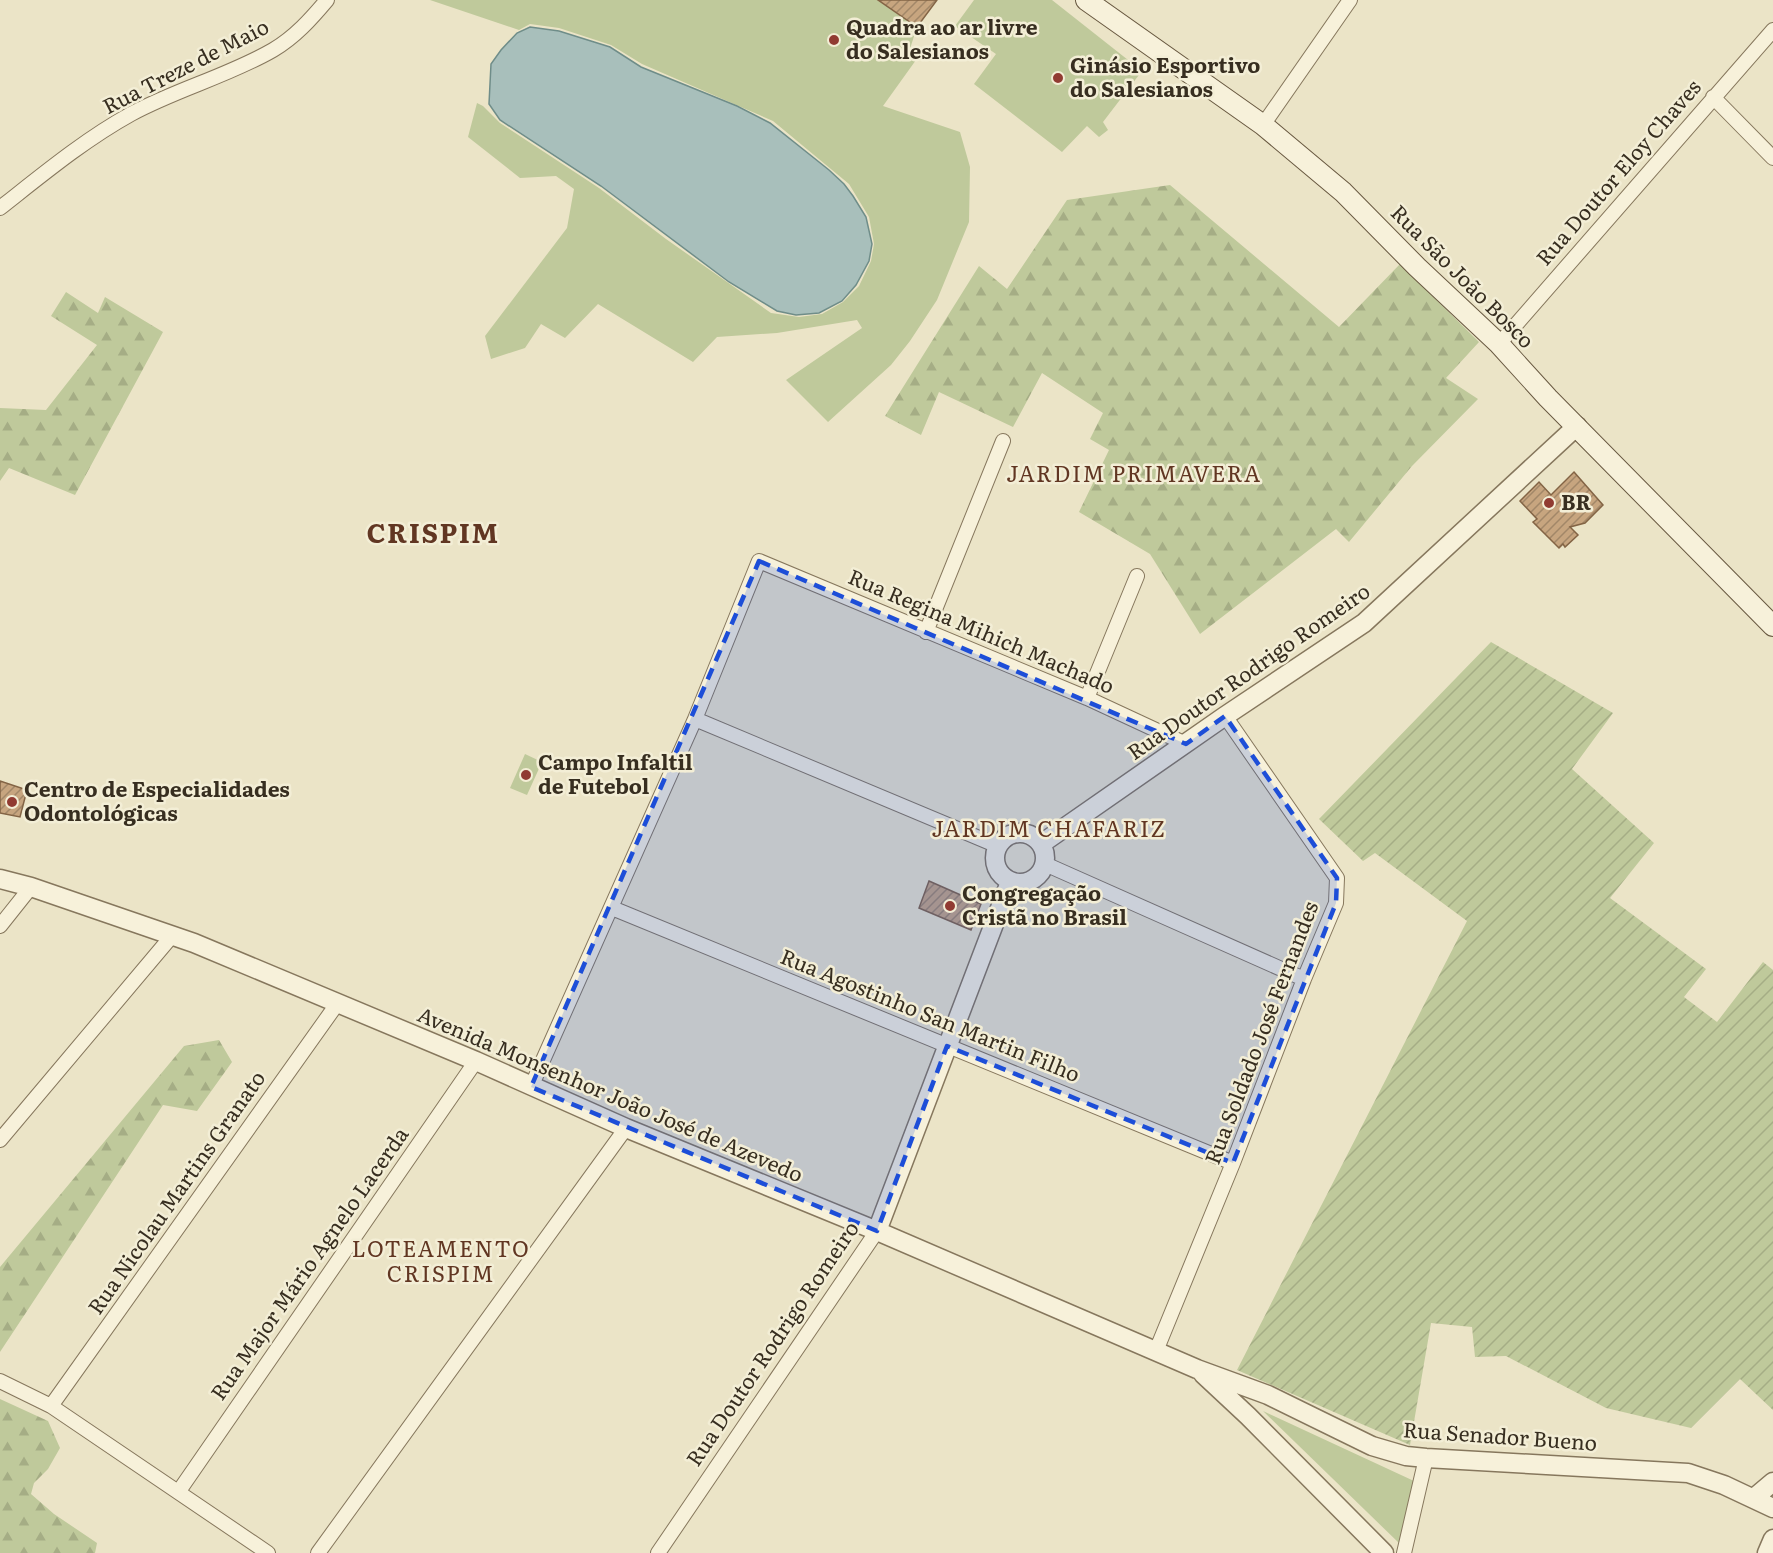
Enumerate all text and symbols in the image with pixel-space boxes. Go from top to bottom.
street label: Rua Treze de Maio [96,9,273,120]
place label: Quadra ao ar livre do Salesianos [846,10,1038,65]
marker: Quadra ao ar livre do Salesianos [827,33,841,47]
place label: Ginásio Esportivo do Salesianos [1070,48,1260,103]
marker: Ginásio Esportivo do Salesianos [1051,71,1065,85]
street label: Rua Doutor Eloy Chaves [1527,71,1707,271]
street label: Rua São João Bosco [1385,196,1543,354]
district label: JARDIM PRIMAVERA [1006,456,1262,489]
place label: BR [1561,485,1592,516]
marker: BR [1542,496,1556,510]
district label: CRISPIM [366,511,500,551]
street label: Rua Regina Mihich Machado [844,560,1120,700]
street label: Rua Doutor Rodrigo Romeiro [1120,574,1375,766]
place label: Campo Infaltil de Futebol [538,745,693,800]
marker: Campo Infaltil de Futebol [519,768,533,782]
place label: Centro de Especialidades Odontológicas [24,772,290,827]
marker: Centro de Especialidades Odontológicas [5,795,19,809]
district label: JARDIM CHAFARIZ [932,811,1166,844]
place label: Congregação Cristã no Brasil [962,876,1127,931]
street label: Rua Soldado José Fernandes [1195,896,1324,1168]
marker: Congregação Cristã no Brasil [943,899,957,913]
street label: Rua Agostinho San Martin Filho [777,939,1085,1088]
street label: Avenida Monsenhor João José de Azevedo [413,997,808,1188]
street label: Rua Nicolau Martins Granato [79,1063,271,1320]
street label: Rua Major Mário Agnelo Lacerda [201,1119,415,1405]
street label: Rua Doutor Rodrigo Romeiro [677,1214,865,1471]
district label: LOTEAMENTO CRISPIM [352,1231,530,1289]
street label: Rua Senador Bueno [1402,1412,1598,1457]

